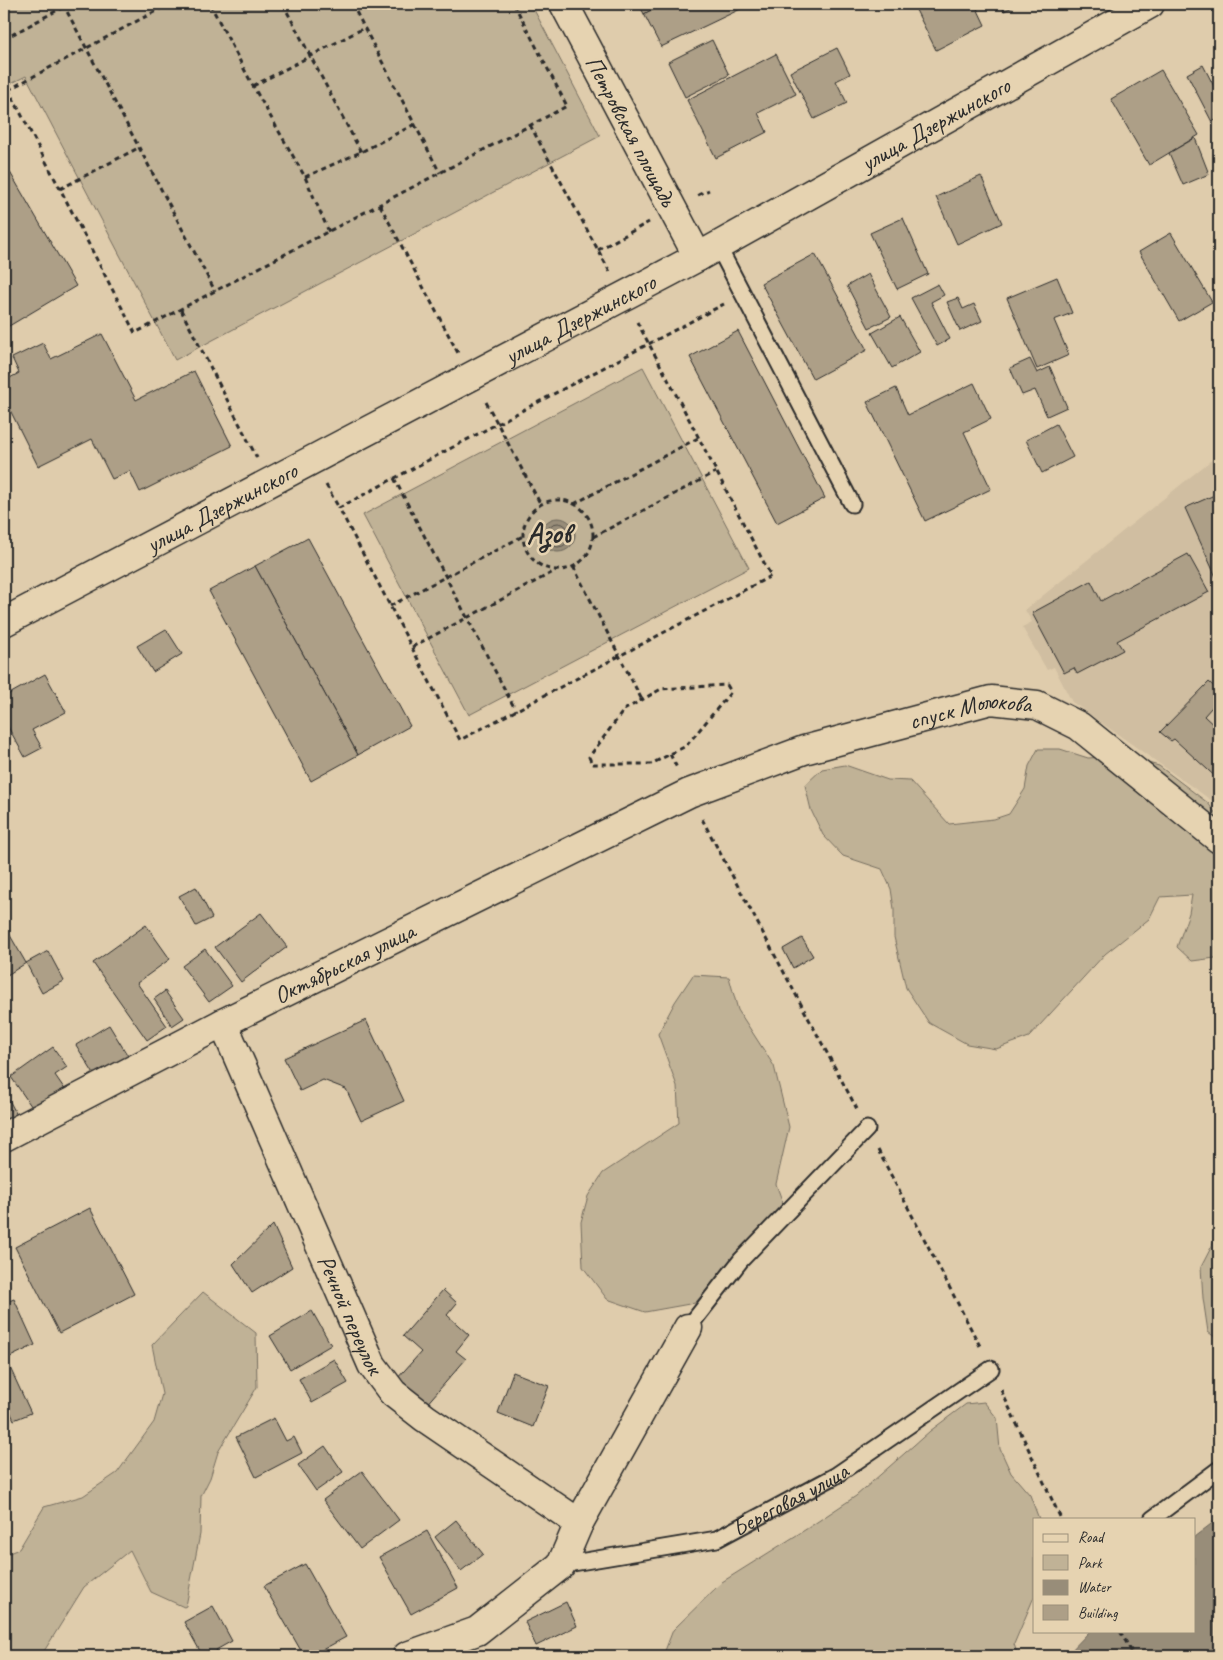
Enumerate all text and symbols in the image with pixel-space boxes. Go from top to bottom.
street label: Петровская площадь [579,50,684,213]
street label: улица Дзержинского [854,70,1017,179]
street label: улица Дзержинского [498,266,662,372]
street label: улица Дзержинского [139,455,304,560]
district label: Азов [527,515,576,553]
street label: спуск Молокова [906,685,1034,736]
street label: Октябрьская улица [269,915,422,1011]
street label: Речной переулок [311,1250,390,1382]
street label: Береговая улица [727,1456,855,1543]
legend [1033,1518,1196,1632]
text: Road [1078,1528,1105,1547]
text: Park [1078,1554,1103,1573]
text: Water [1078,1578,1112,1597]
text: Building [1078,1604,1118,1623]

